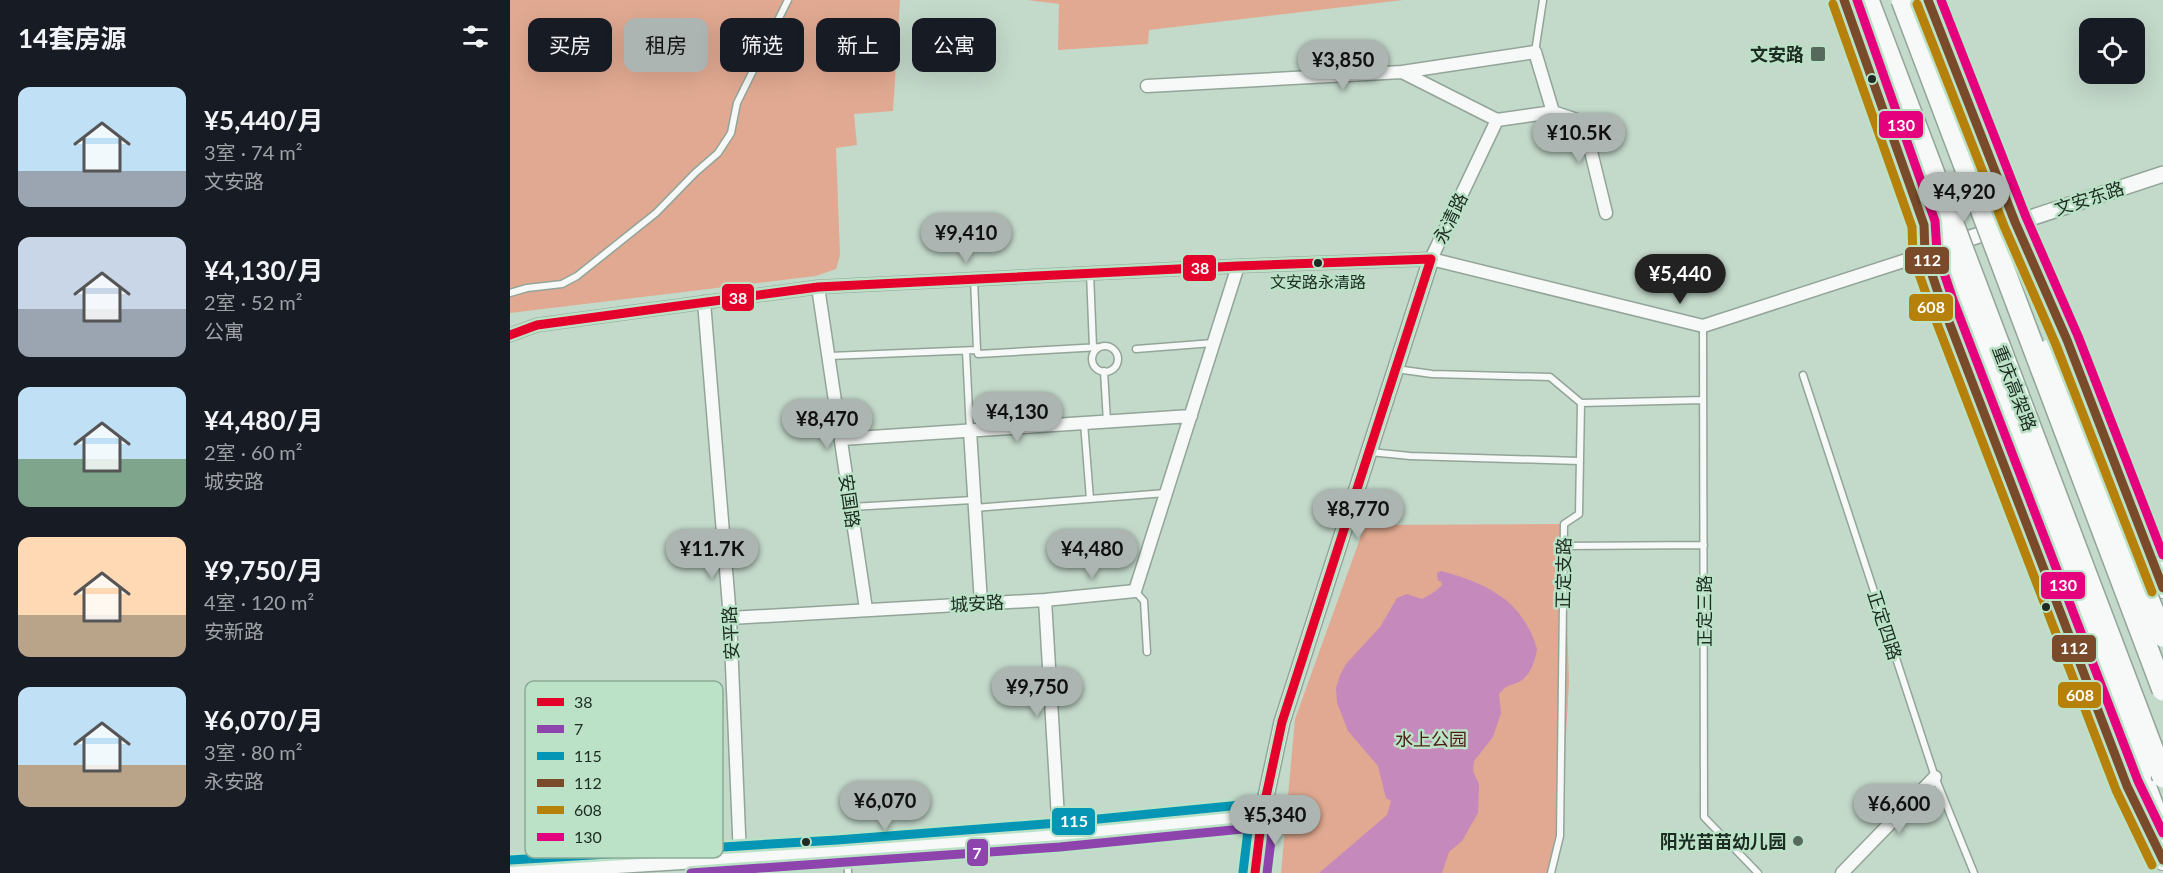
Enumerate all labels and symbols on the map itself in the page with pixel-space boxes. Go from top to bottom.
pin: ¥3,850 [1294,40,1392,91]
place label: 文安路 [1750,43,1804,65]
marker: 文安路 [1809,45,1827,63]
unlabelled marker [1866,73,1878,85]
line badge: 130 [1878,110,1924,139]
pin: ¥10.5K [1530,113,1628,164]
text: 130 [1887,115,1915,134]
pin: ¥4,920 [1915,172,2013,223]
street label: 文安东路 [2051,176,2127,220]
street label: 永清路 [1428,189,1472,247]
pin: ¥9,410 [917,213,1015,264]
line badge: 112 [1904,246,1950,275]
text: 112 [1913,250,1941,269]
line badge: 38 [1182,254,1217,282]
pin: ¥5,440 [1631,254,1729,305]
marker: 文安路永清路 [1312,257,1324,269]
text: 38 [1191,258,1209,277]
place label: 文安路永清路 [1270,272,1366,291]
line badge: 38 [721,283,755,312]
text: 38 [729,288,747,307]
line badge: 608 [1908,293,1954,322]
text: 608 [1917,297,1945,316]
street label: 重庆高架路 [1989,342,2041,434]
pin: ¥4,130 [968,392,1066,443]
pin: ¥8,470 [778,399,876,450]
street label: 安国路 [835,473,865,529]
pin: ¥8,770 [1309,489,1407,540]
pin: ¥11.7K [663,529,761,580]
pin: ¥4,480 [1043,529,1141,580]
street label: 正定支路 [1551,537,1575,609]
line badge: 130 [2040,571,2086,600]
street label: 正定三路 [1693,575,1715,647]
text: 130 [2049,575,2077,594]
street label: 正定四路 [1863,587,1907,663]
street label: 城安路 [949,591,1005,615]
unlabelled marker [2040,601,2052,613]
street label: 安平路 [718,605,742,661]
line badge: 112 [2051,634,2097,663]
text: 112 [2060,638,2088,657]
pin: ¥9,750 [988,667,1086,718]
legend [525,681,723,858]
line badge: 608 [2057,681,2102,709]
text: 608 [2066,685,2094,704]
text: 38 [574,692,593,711]
text: 7 [574,719,583,738]
park label: 水上公园 [1395,728,1467,750]
text: 115 [574,746,602,765]
text: 112 [574,773,602,792]
pin: ¥6,070 [836,781,934,832]
pin: ¥6,600 [1850,784,1948,835]
pin: ¥5,340 [1226,795,1324,846]
text: 608 [574,800,602,819]
line badge: 115 [1051,807,1096,836]
text: 115 [1060,811,1088,830]
text: 130 [574,827,602,846]
place label: 阳光苗苗幼儿园 [1660,830,1786,852]
marker: 阳光苗苗幼儿园 [1791,834,1805,848]
unlabelled marker [800,836,812,848]
line badge: 7 [966,838,989,867]
text: 7 [972,843,982,862]

